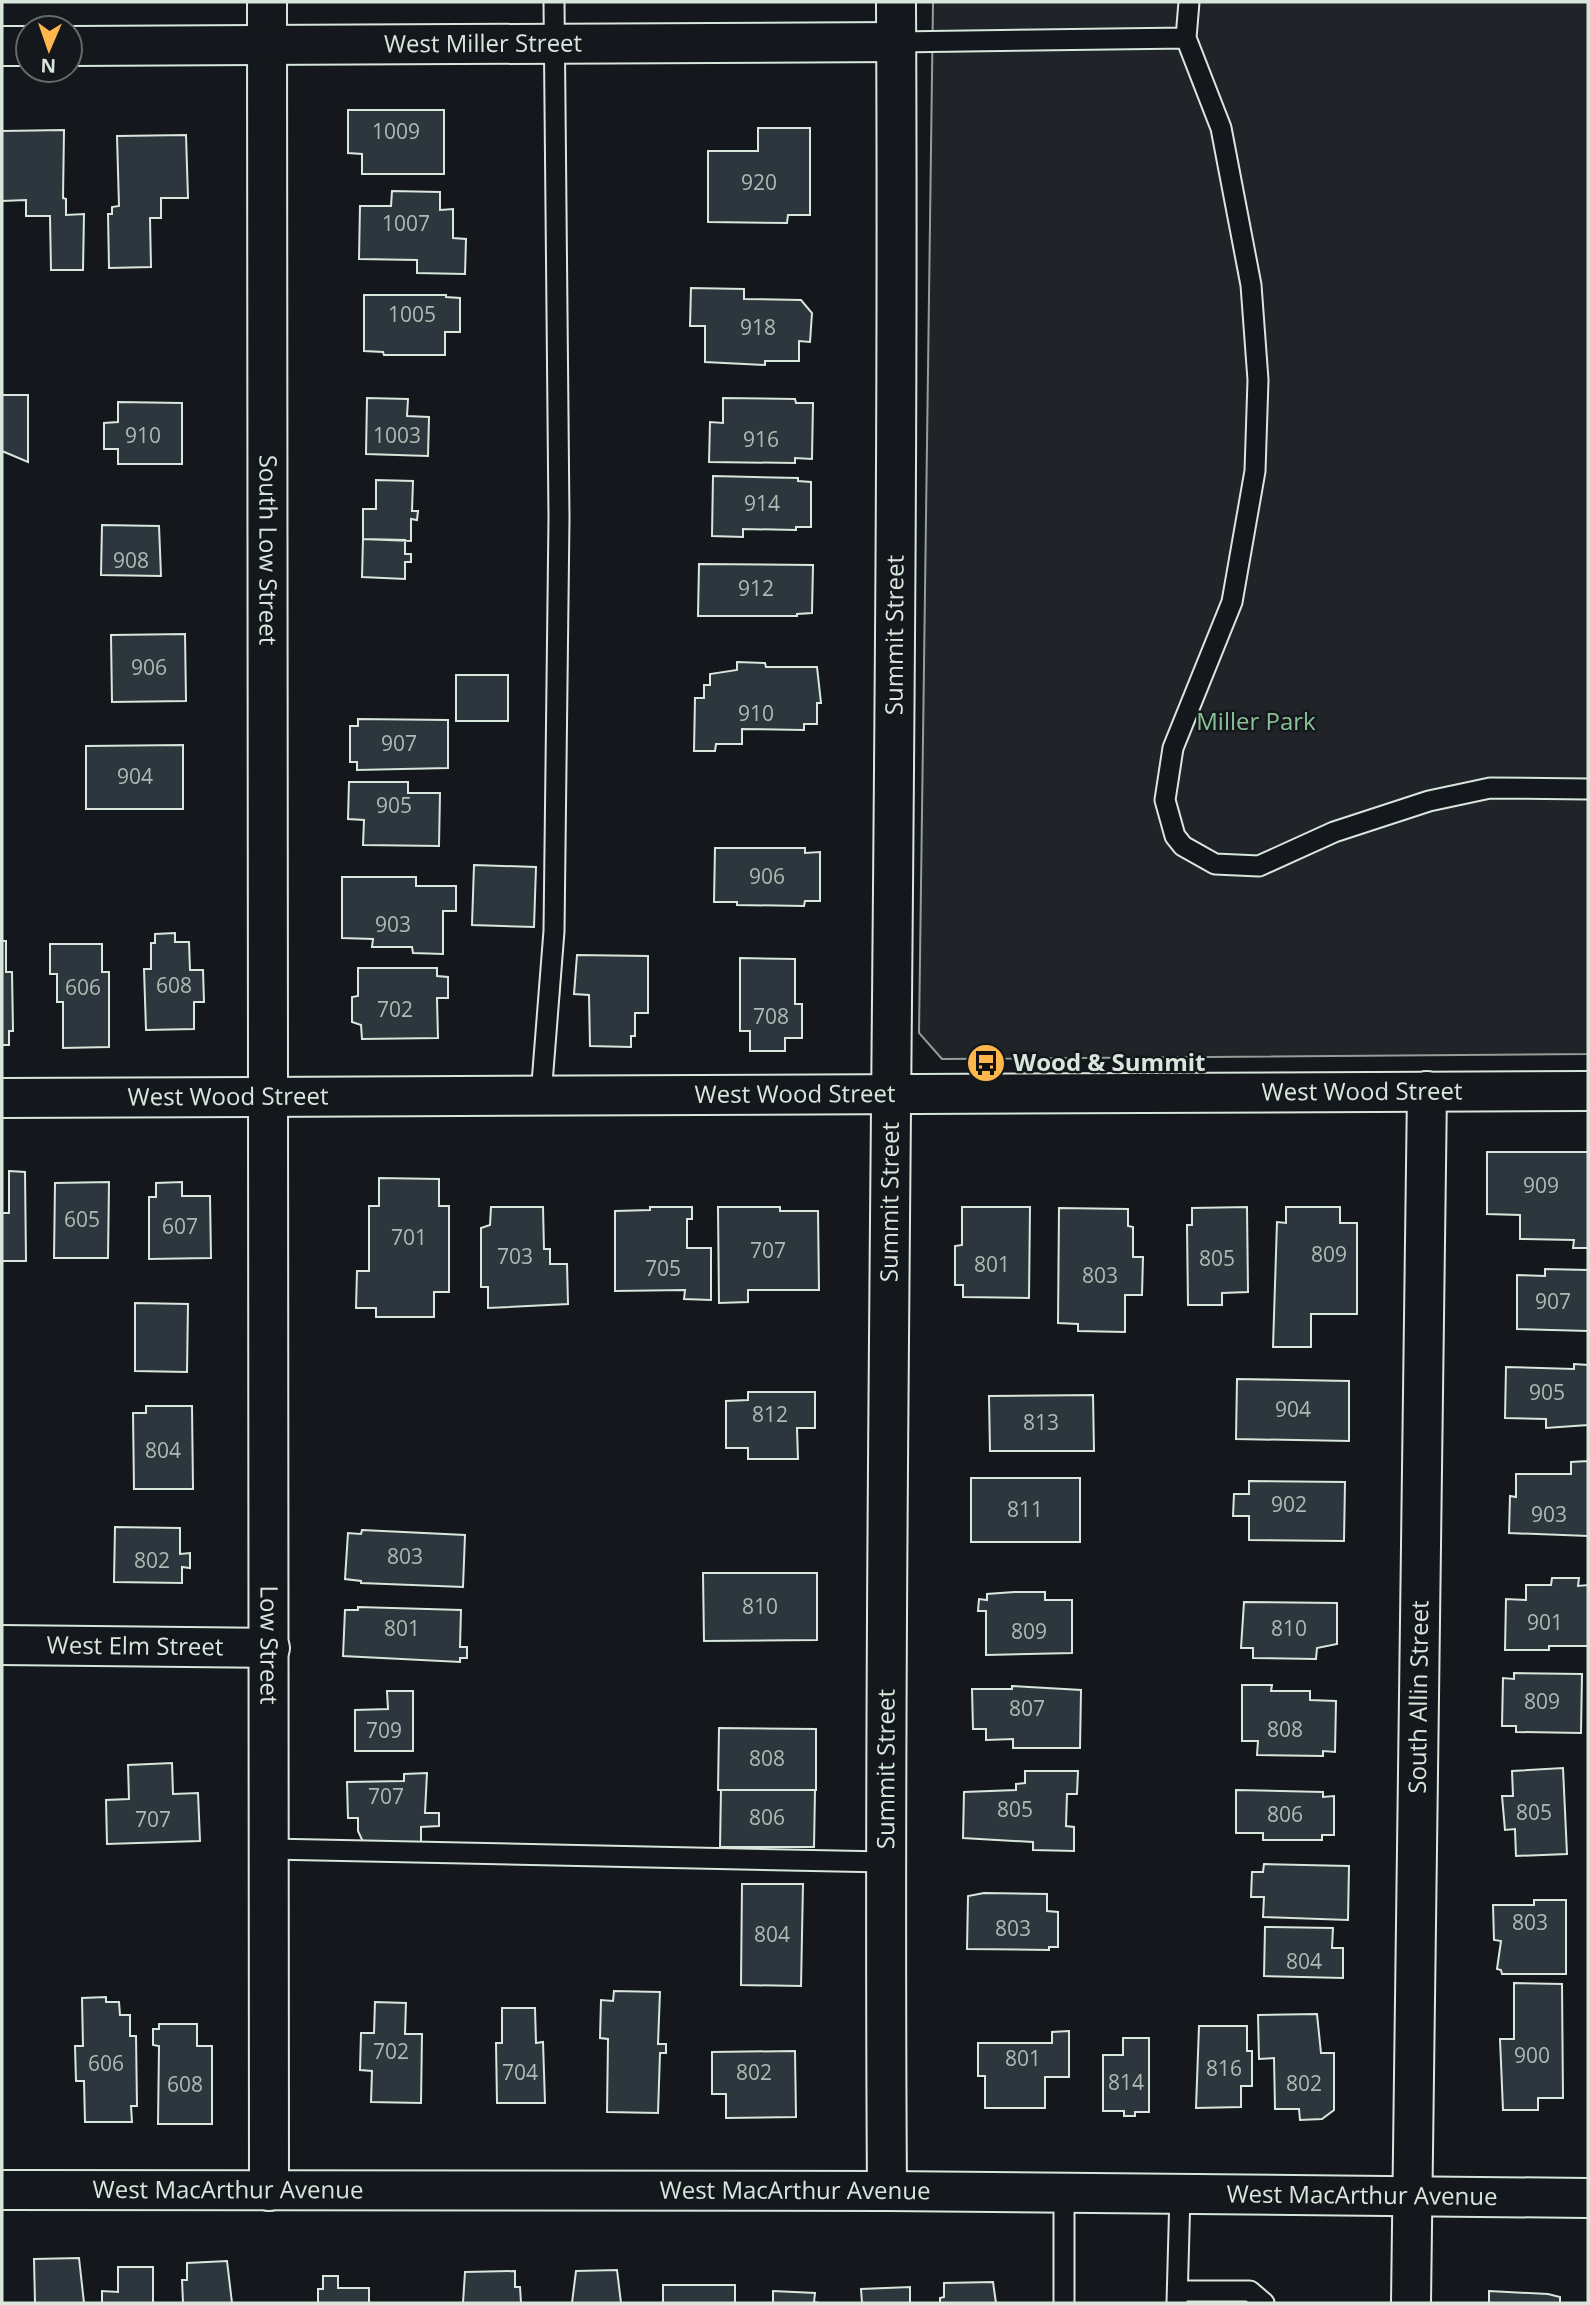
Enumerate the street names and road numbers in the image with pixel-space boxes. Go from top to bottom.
street label: West Miller Street [384,26,582,59]
street label: South Low Street [252,455,286,645]
street label: Summit Street [876,555,911,715]
street label: West Wood Street [1261,1074,1463,1107]
street label: West Wood Street [694,1076,896,1110]
street label: West Wood Street [127,1079,329,1112]
street label: Summit Street [871,1122,906,1282]
street label: Low Street [253,1586,287,1704]
street label: South Allin Street [1400,1600,1435,1794]
street label: West Elm Street [46,1628,224,1662]
street label: Summit Street [868,1689,902,1849]
street label: West MacArthur Avenue [92,2172,364,2205]
street label: West MacArthur Avenue [659,2173,931,2206]
street label: West MacArthur Avenue [1226,2176,1498,2212]

